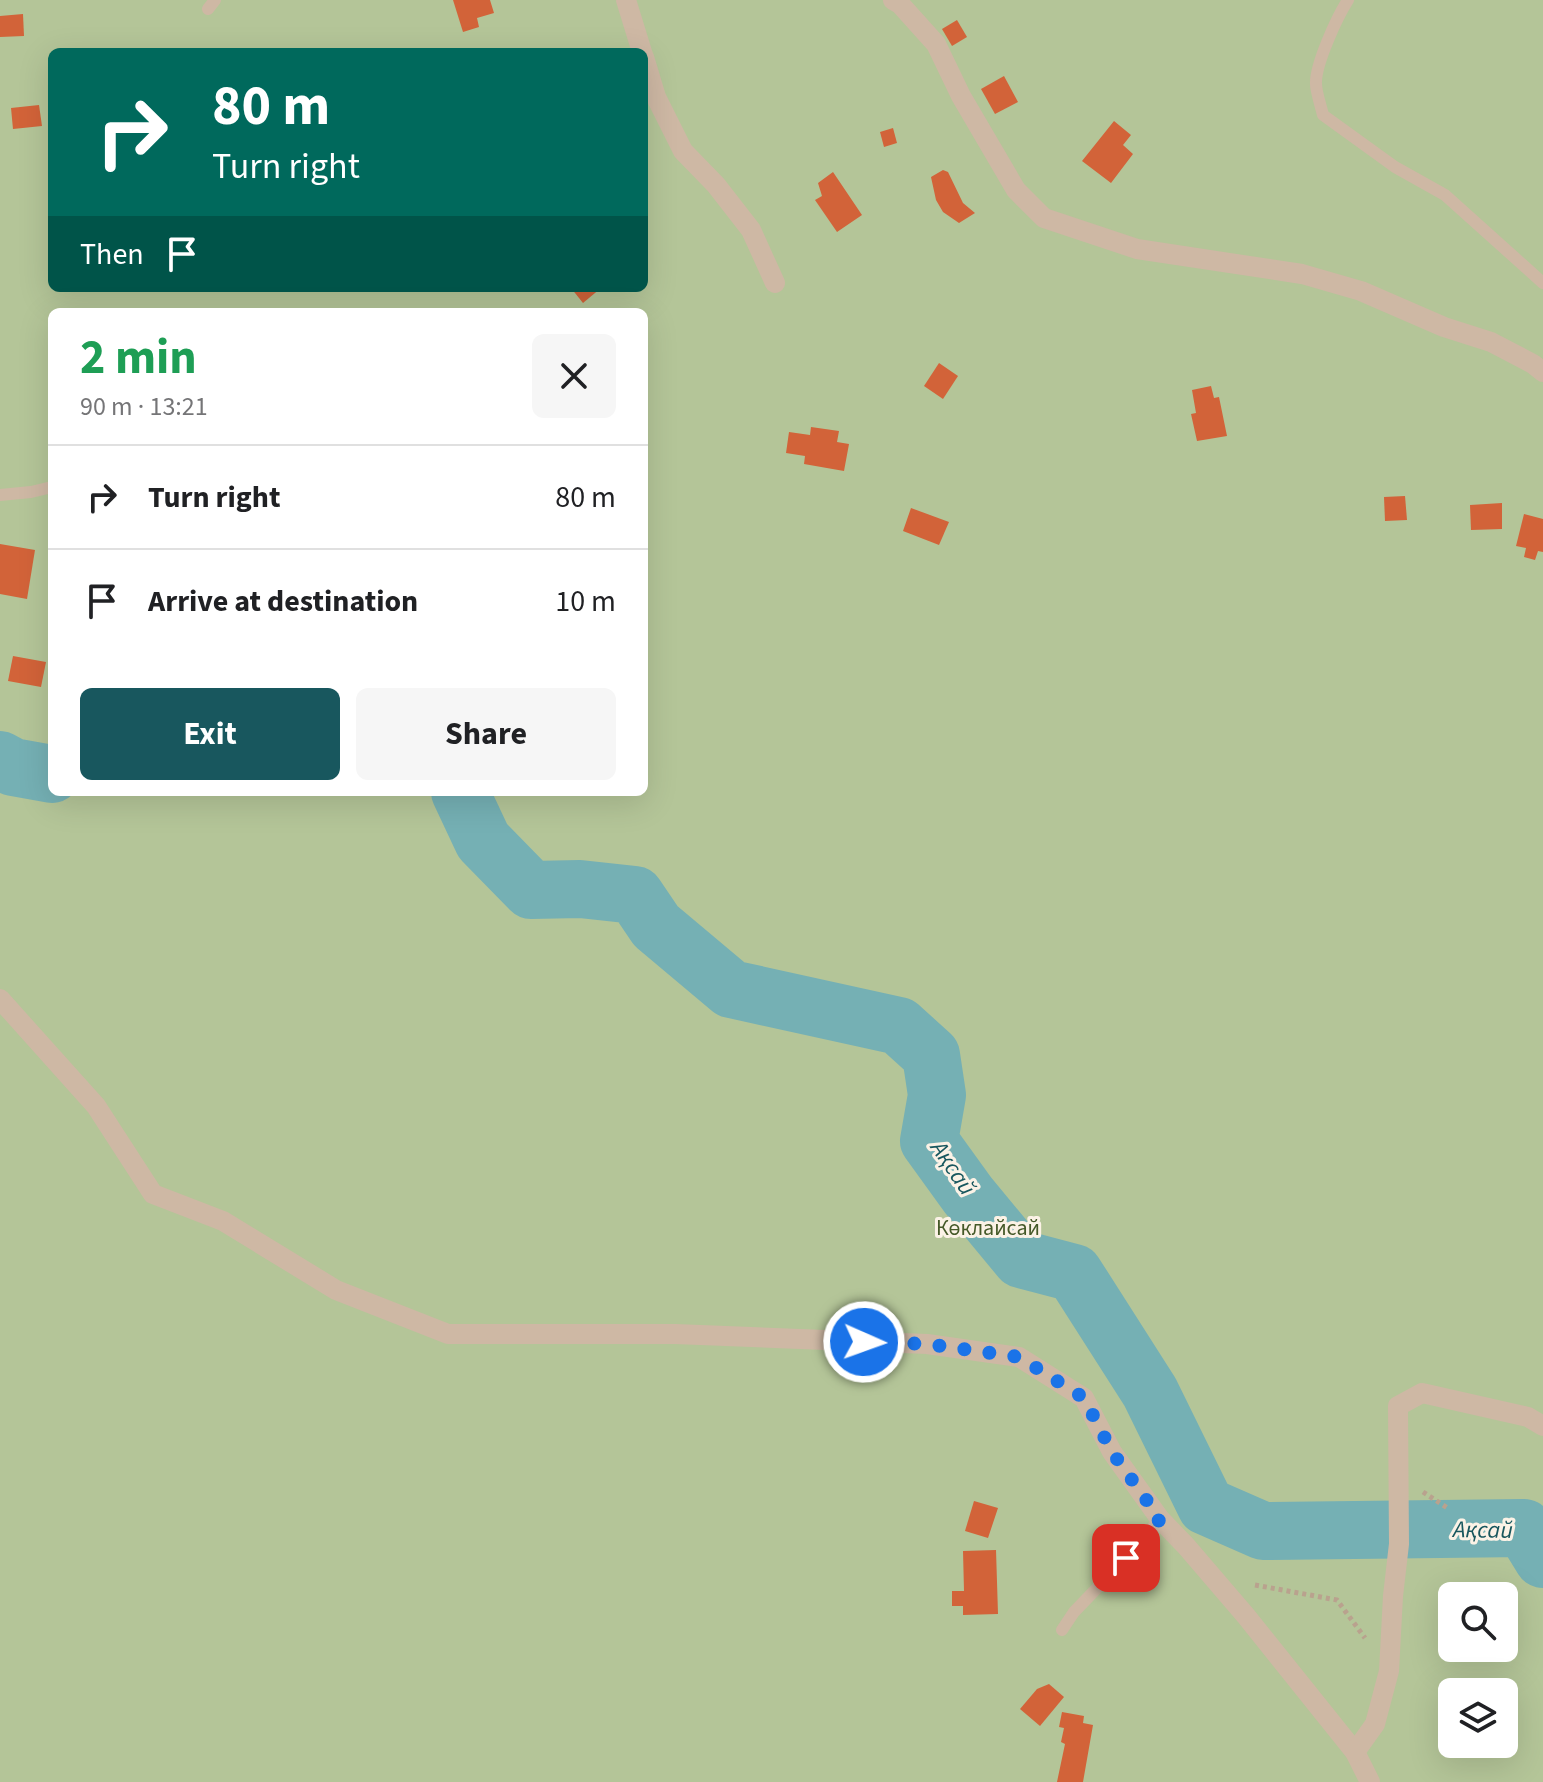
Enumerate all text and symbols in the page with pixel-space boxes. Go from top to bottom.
text: 80 m [212,67,330,146]
icon: right [80,80,184,184]
text: Turn right [212,141,360,192]
icon: arrive [160,232,204,276]
text: Then [80,233,144,276]
text: 2 min [80,324,197,392]
button: close [532,334,616,418]
text: 90 m · 13:21 [80,388,208,425]
icon: right [80,475,124,519]
text: Turn right [148,476,280,519]
text: 80 m [555,476,616,519]
icon: arrive [80,579,124,623]
text: Arrive at destination [148,580,418,623]
text: 10 m [555,580,616,623]
button: Exit [80,688,340,780]
button: Share [356,688,616,780]
water label: Ақсай [921,1132,984,1203]
park label: Көклайсай [936,1212,1040,1244]
position arrow [822,1300,906,1384]
water label: Ақсай [1451,1512,1513,1548]
pin [1092,1524,1160,1592]
icon: arrive [1104,1536,1148,1580]
map controls [1438,1582,1518,1758]
button: search [1438,1582,1518,1662]
button: layers [1438,1678,1518,1758]

